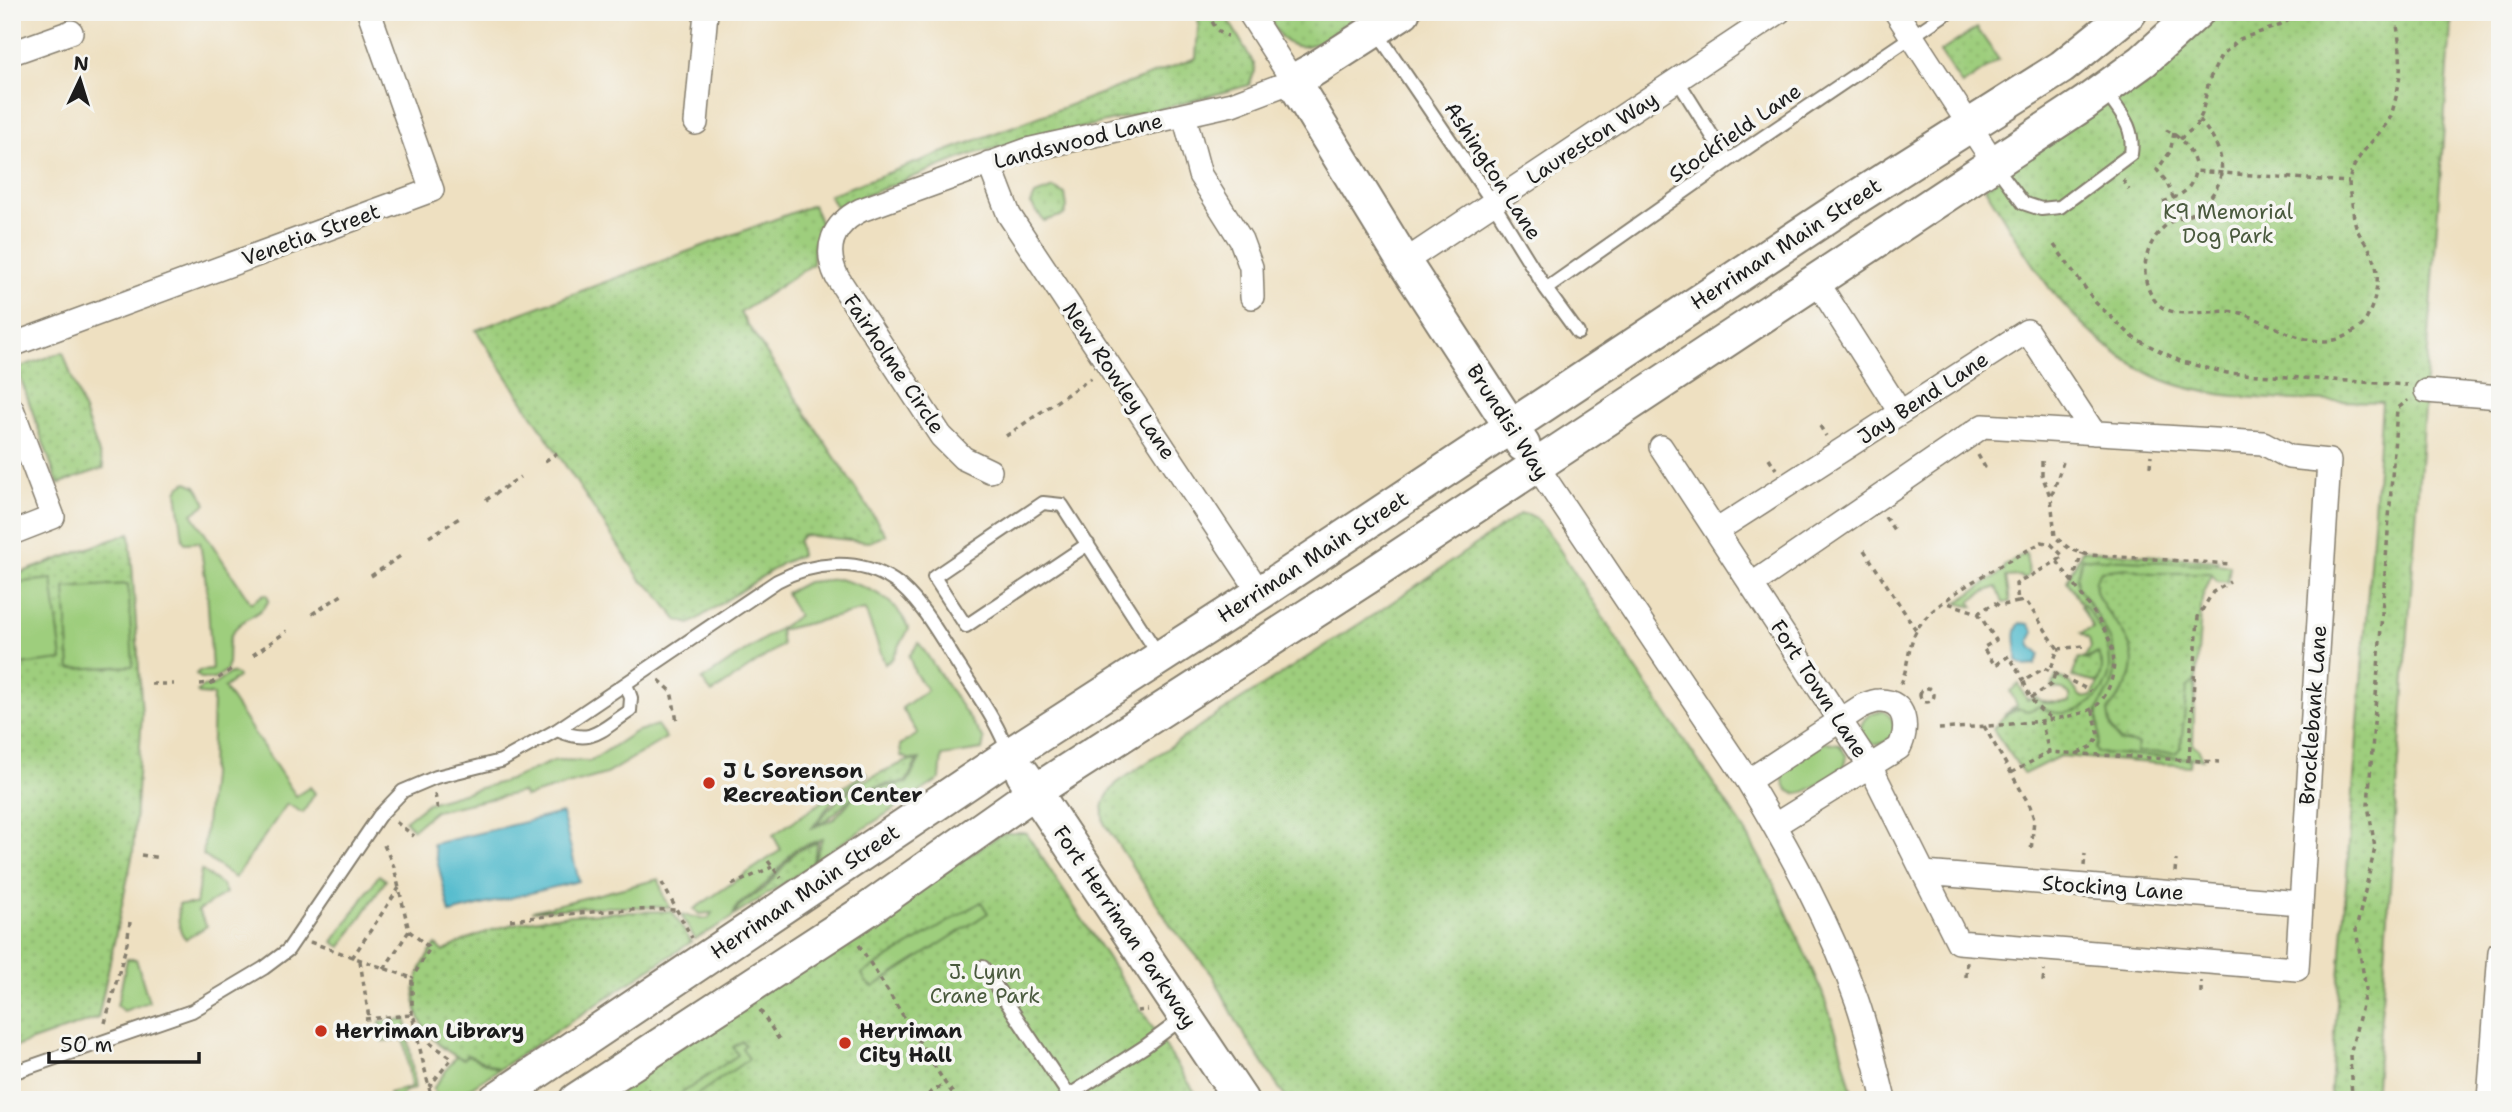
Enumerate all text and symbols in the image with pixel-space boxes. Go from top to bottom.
north arrow [46,46,116,116]
text: N [73,51,90,77]
street label: Stockfield Lane [1663,77,1807,189]
street label: Laureston Way [1521,85,1663,191]
street label: Ashington Lane [1438,97,1548,245]
street label: Landswood Lane [991,106,1165,176]
street label: Herriman Main Street [1685,172,1887,316]
street label: Venetia Street [238,197,384,273]
park label: K9 Memorial Dog Park [2163,198,2294,250]
street label: Fairholme Circle [837,289,951,439]
street label: New Rowley Lane [1056,297,1182,465]
street label: Jay Bend Lane [1852,345,1994,451]
street label: Brundisi Way [1460,359,1556,485]
street label: Herriman Main Street [1212,485,1414,629]
street label: Fort Town Lane [1764,615,1874,763]
street label: Brocklebank Lane [2293,624,2333,806]
place label: J L Sorenson Recreation Center [723,757,923,809]
marker: J L Sorenson Recreation Center [701,775,717,791]
street label: Herriman Main Street [705,818,905,966]
street label: Fort Herriman Parkway [1047,820,1203,1034]
street label: Stocking Lane [2041,869,2185,907]
park label: J. Lynn Crane Park [930,958,1040,1010]
place label: Herriman Library [335,1017,524,1045]
place label: Herriman City Hall [859,1017,962,1069]
scale bar [49,1021,200,1065]
marker: Herriman Library [313,1023,329,1039]
text: 50 m [60,1031,113,1059]
marker: Herriman City Hall [837,1035,853,1051]

